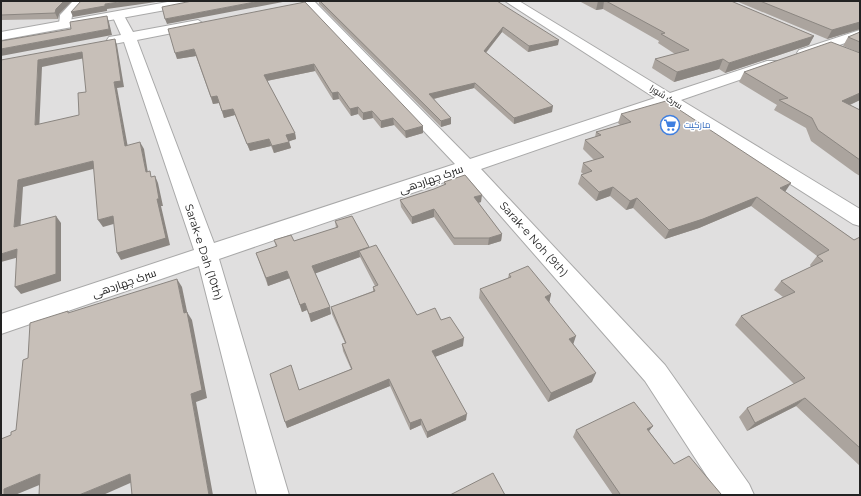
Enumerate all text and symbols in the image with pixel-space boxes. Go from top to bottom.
street label: سرک شورا [648,82,685,111]
supermarket icon: مارکیت [659,114,681,136]
place label: مارکیت [684,119,711,130]
street label: سرک چهاردهی [397,161,465,197]
street label: Sarak-e Noh (9th) [497,199,571,279]
street label: Sarak-e Dah (10th) [182,202,226,302]
street label: سرک چهاردهی [90,265,158,301]

